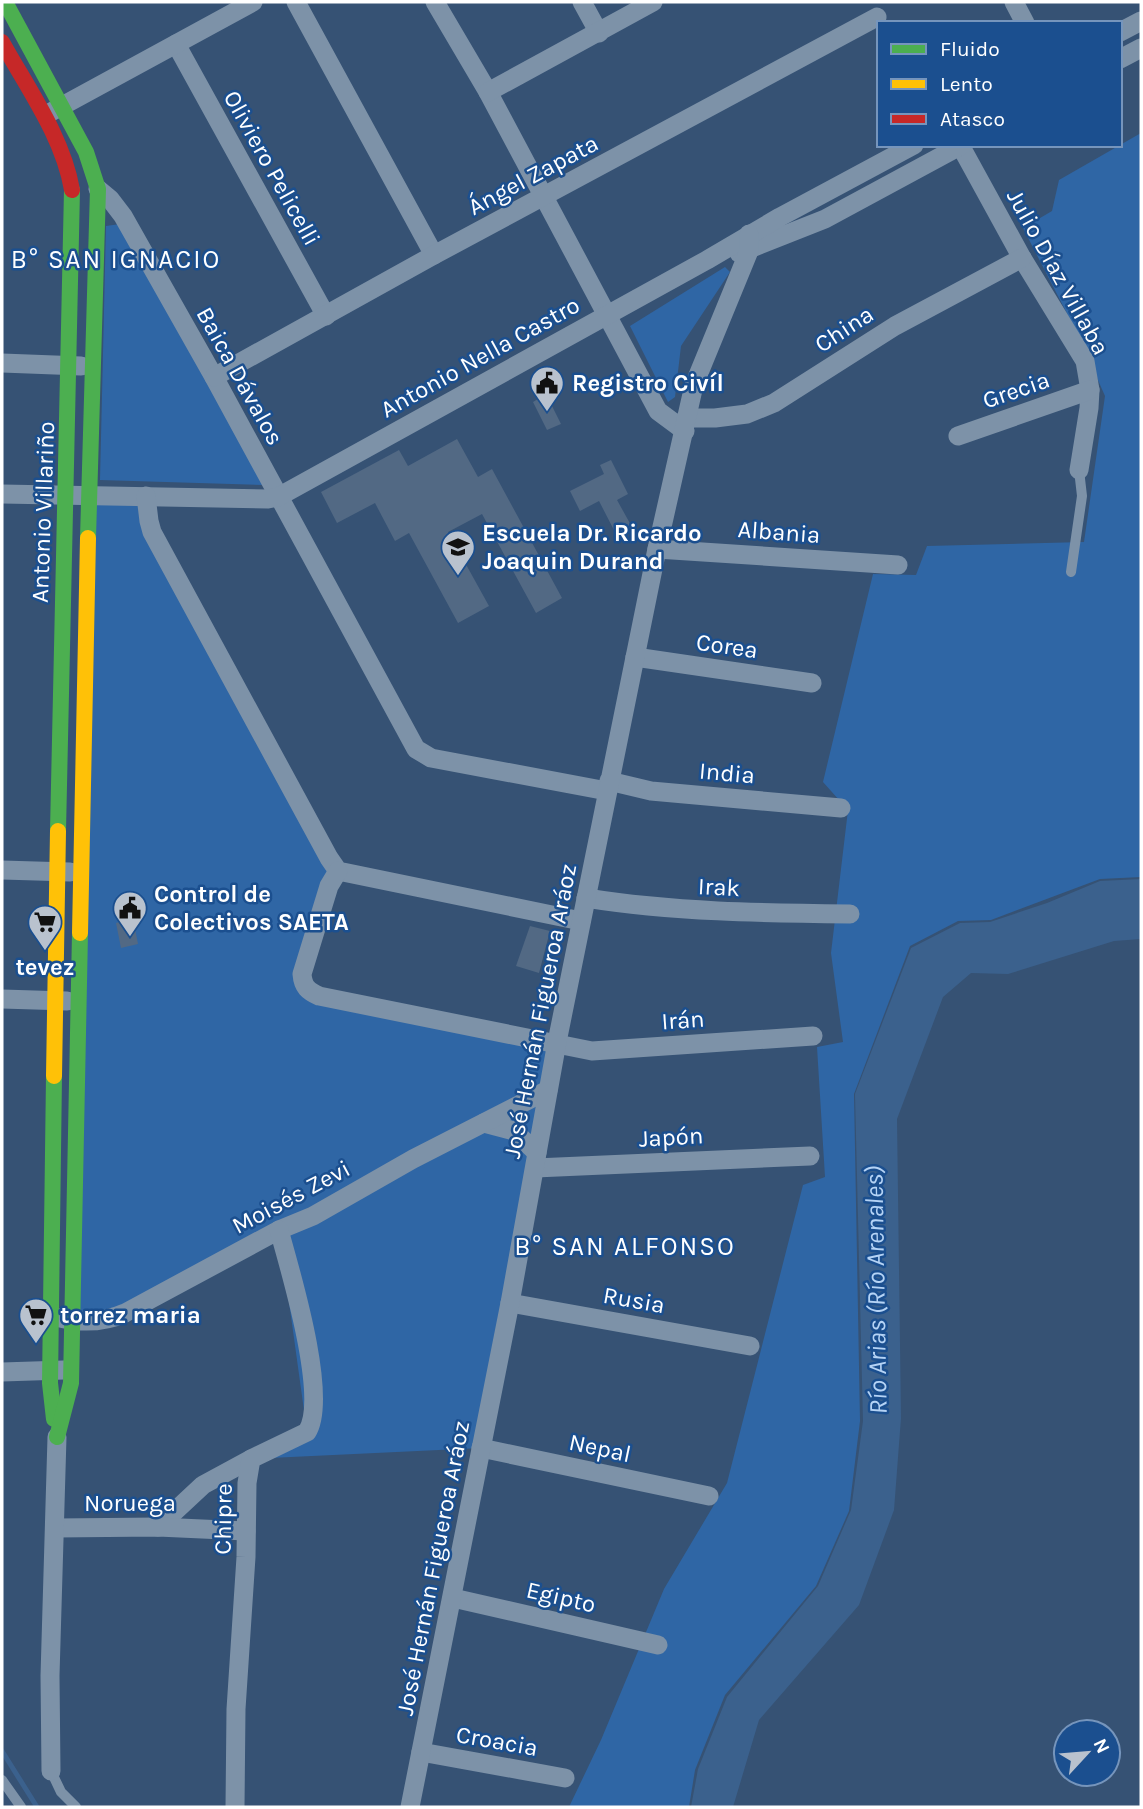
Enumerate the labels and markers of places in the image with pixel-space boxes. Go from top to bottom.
public building icon: Registro Civíl [528,364,566,413]
place label: Registro Civíl [572,369,724,397]
place label: Escuela Dr. Ricardo Joaquin Durand [482,519,702,575]
school or university icon: Escuela Dr. Ricardo Joaquin Durand [439,528,477,577]
place label: Control de Colectivos SAETA [154,880,349,936]
public building icon: Control de Colectivos SAETA [111,889,149,938]
supermarket icon: tevez [26,903,64,952]
place label: tevez [15,953,75,981]
supermarket icon: torrez maria [17,1296,55,1345]
place label: torrez maria [60,1301,201,1329]

